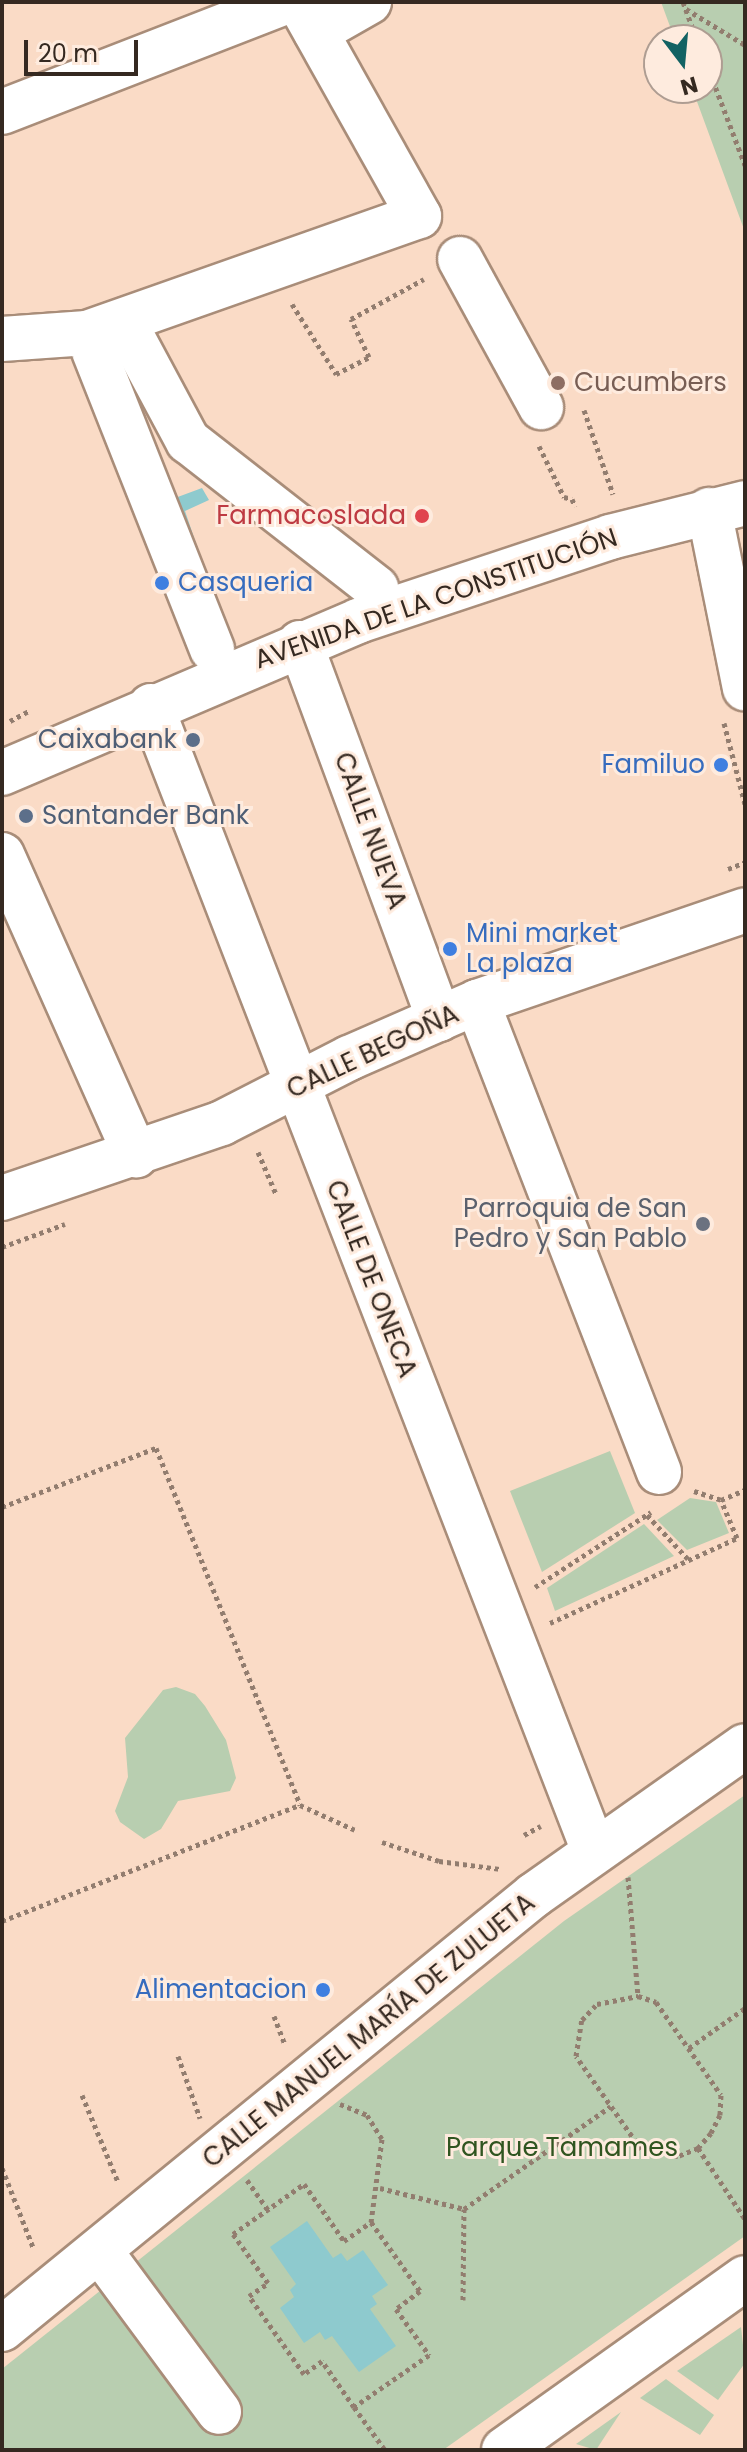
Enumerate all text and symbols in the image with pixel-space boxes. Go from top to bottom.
scale bar [28,24,142,74]
north arrow [643,24,723,104]
text: 20 m [38,37,98,70]
text: N [677,68,701,103]
place label: Cucumbers [574,367,727,399]
marker: Cucumbers [549,374,567,392]
place label: Farmacoslada [216,500,406,532]
marker: Farmacoslada [413,507,431,525]
street label: AVENIDA DE LA CONSTITUCIÓN [251,522,621,676]
place label: Casqueria [178,567,313,599]
marker: Casqueria [153,574,171,592]
place label: Caixabank [38,724,177,756]
marker: Caixabank [184,731,202,749]
street label: CALLE NUEVA [327,748,413,914]
place label: Familuo [601,749,705,781]
marker: Familuo [712,756,730,774]
place label: Santander Bank [42,800,249,832]
marker: Santander Bank [17,807,35,825]
place label: Mini market La plaza [466,918,618,980]
marker: Mini market La plaza [441,940,459,958]
street label: CALLE BEGOÑA [282,999,464,1105]
street label: CALLE DE ONECA [319,1176,423,1382]
place label: Parroquia de San Pedro y San Pablo [454,1193,687,1254]
marker: Parroquia de San Pedro y San Pablo [694,1215,712,1233]
street label: CALLE MANUEL MARÍA DE ZULUETA [197,1887,541,2175]
place label: Alimentacion [135,1974,307,2006]
marker: Alimentacion [314,1981,332,1999]
park label: Parque Tamames [446,2132,678,2164]

